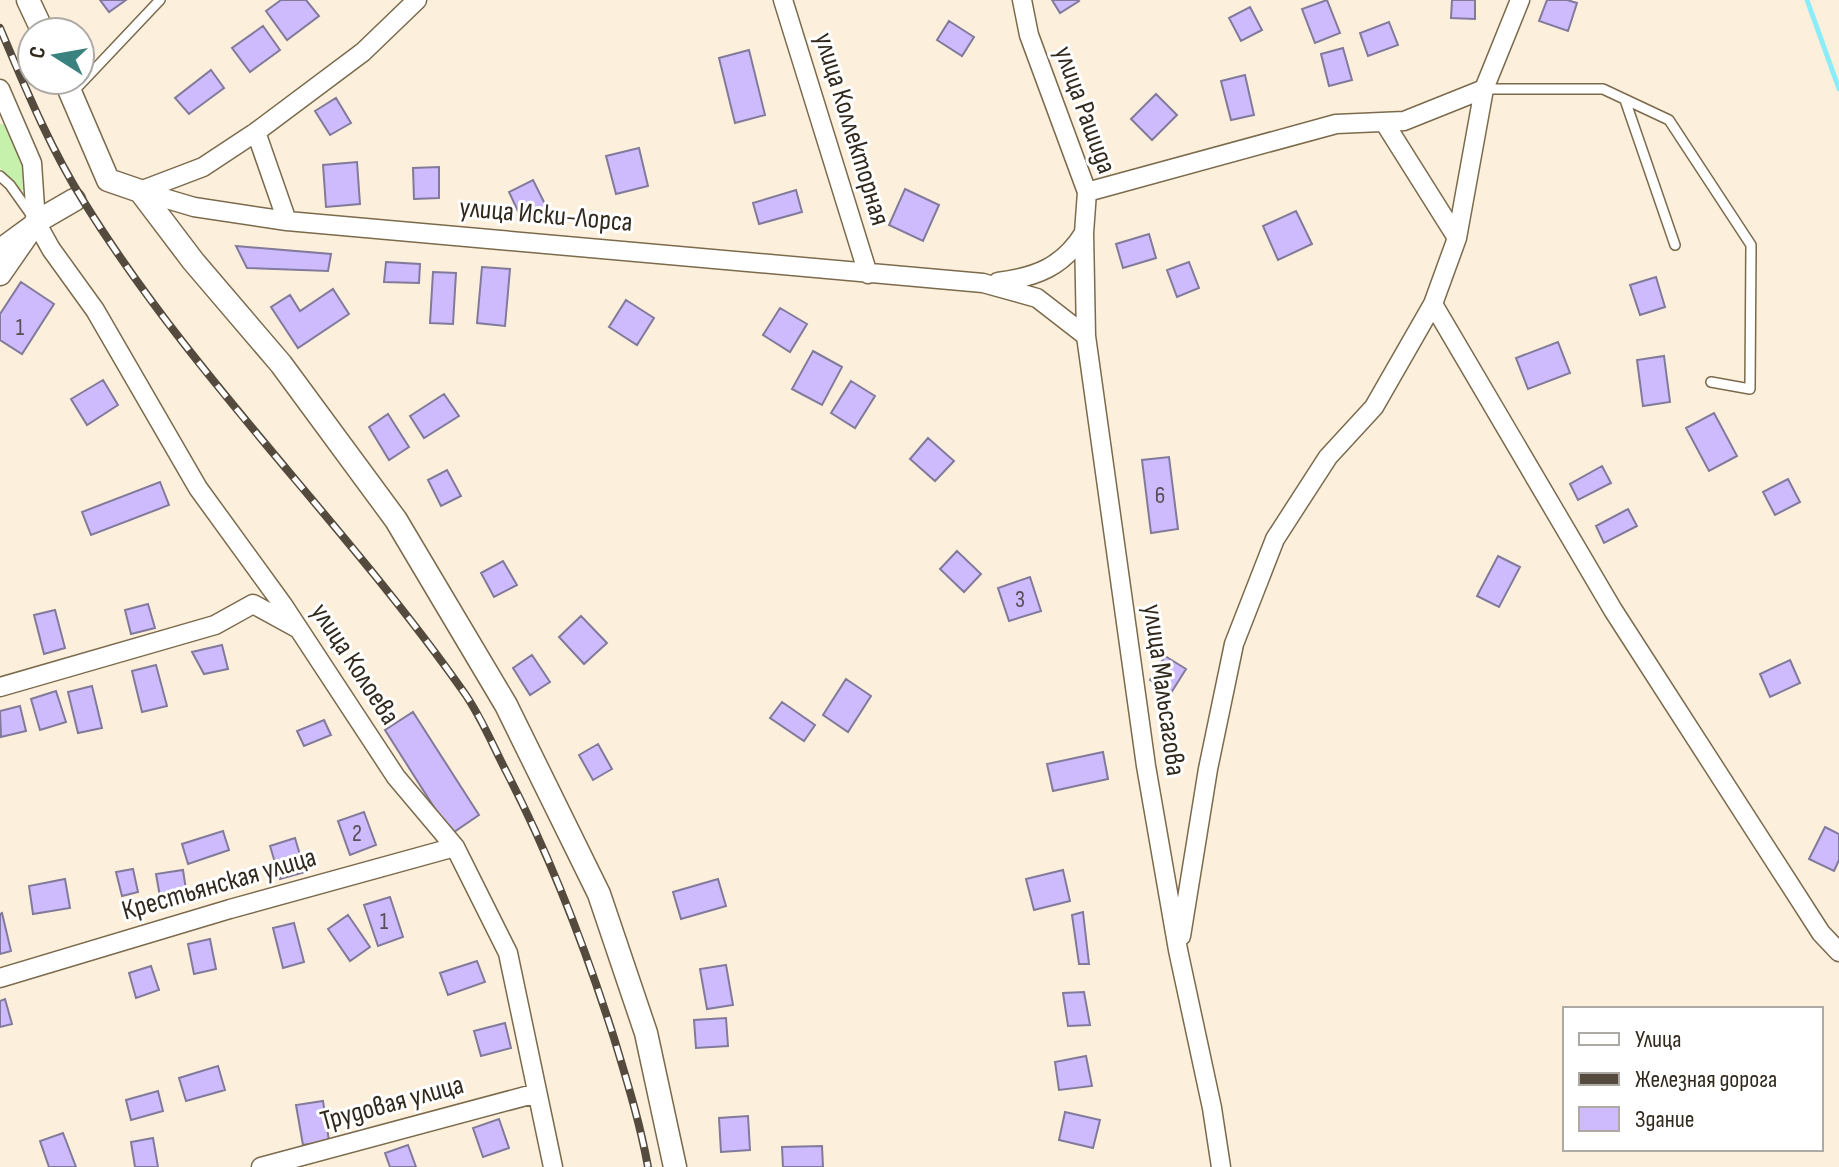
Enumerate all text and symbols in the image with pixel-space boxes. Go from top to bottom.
north arrow [16,16,96,96]
street label: улица Коллекторная [807,29,897,229]
street label: улица Рашида [1047,42,1123,178]
text: С [24,44,52,61]
street label: улица Иски-Лорса [458,191,634,239]
house number: 1 [16,313,25,342]
house number: 6 [1155,481,1165,510]
house number: 3 [1015,585,1025,614]
street label: улица Колоева [304,597,406,731]
street label: улица Мальсагова [1136,602,1192,778]
house number: 2 [352,819,362,848]
street label: Крестьянская улица [118,841,320,927]
house number: 1 [380,907,389,936]
legend [1563,1007,1823,1151]
text: Улица [1635,1025,1681,1054]
text: Железная дорога [1635,1065,1777,1094]
street label: Трудовая улица [317,1068,467,1138]
text: Здание [1635,1105,1694,1134]

